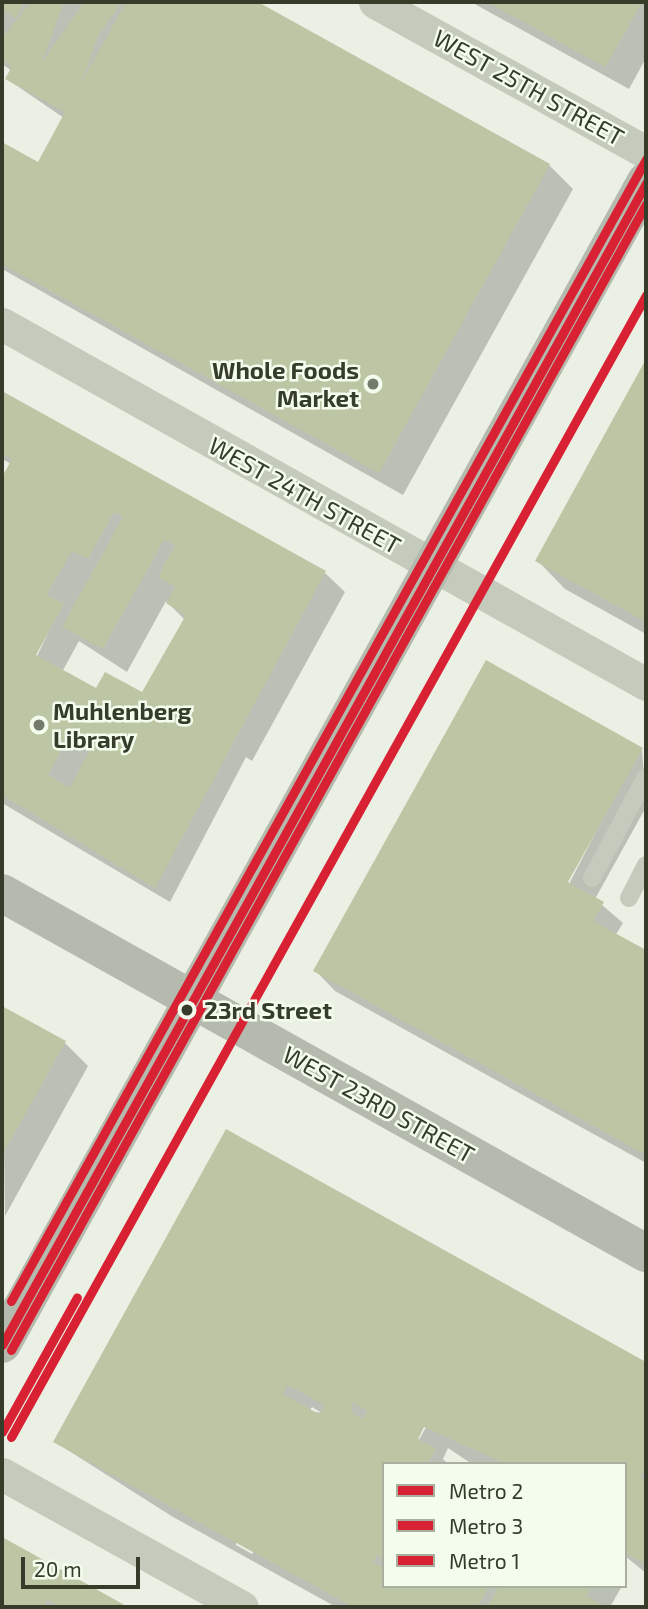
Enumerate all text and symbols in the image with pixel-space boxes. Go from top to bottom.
street label: WEST 25TH STREET [429,23,629,151]
place label: Whole Foods Market [212,356,359,412]
marker: Whole Foods Market [365,376,381,392]
street label: WEST 24TH STREET [204,430,406,560]
place label: Muhlenberg Library [53,697,191,753]
marker: Muhlenberg Library [31,717,47,733]
place label: 23rd Street [204,996,332,1024]
marker: 23rd Street [176,999,198,1021]
street label: WEST 23RD STREET [278,1039,480,1169]
legend [382,1462,627,1588]
text: Metro 2 [449,1478,523,1503]
text: Metro 3 [449,1513,523,1538]
scale bar [24,1542,144,1586]
text: Metro 1 [449,1548,520,1573]
text: 20 m [34,1556,82,1581]

